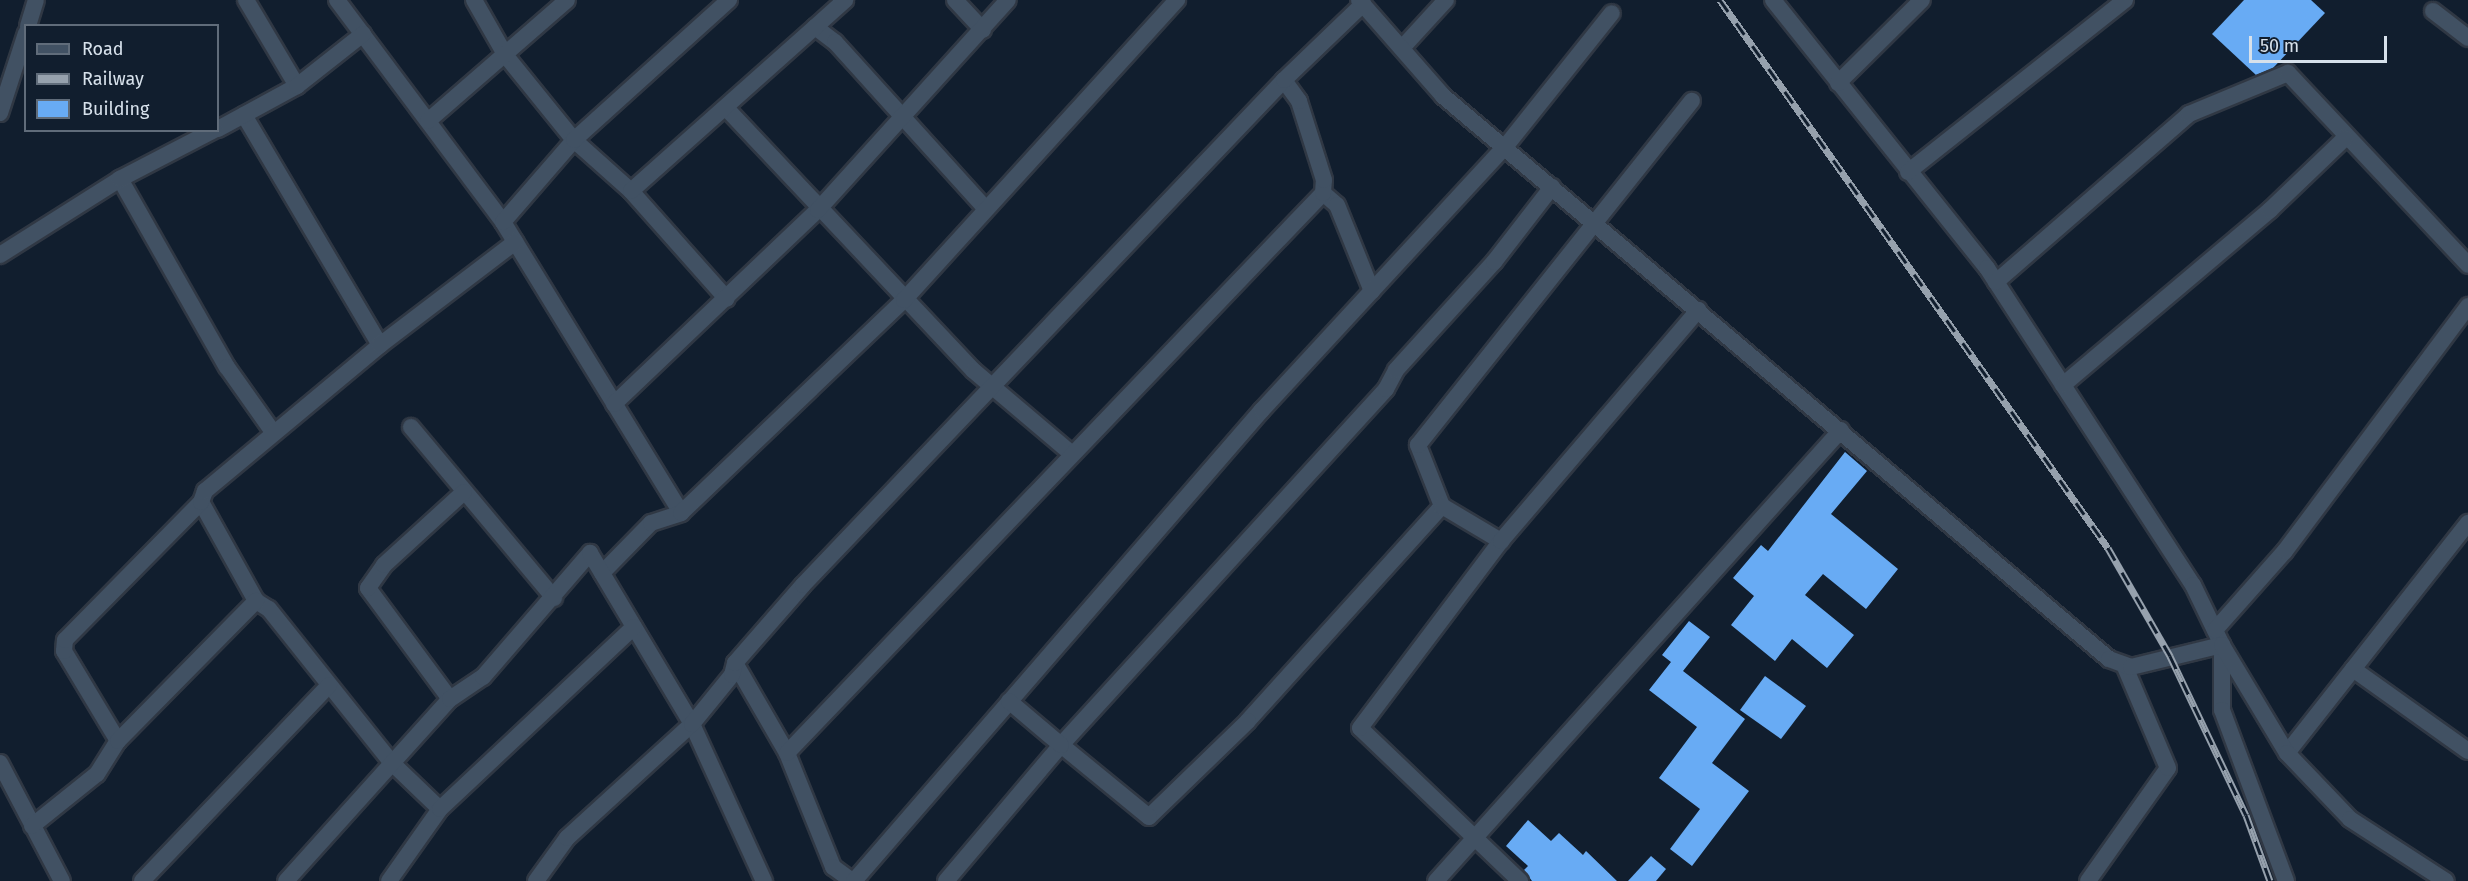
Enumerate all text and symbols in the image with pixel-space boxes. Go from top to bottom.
legend [24,24,219,132]
scale bar [2252,24,2390,62]
text: 50 m [2260,35,2299,57]
text: Road [82,38,124,60]
text: Railway [82,68,144,90]
text: Building [82,98,149,120]

